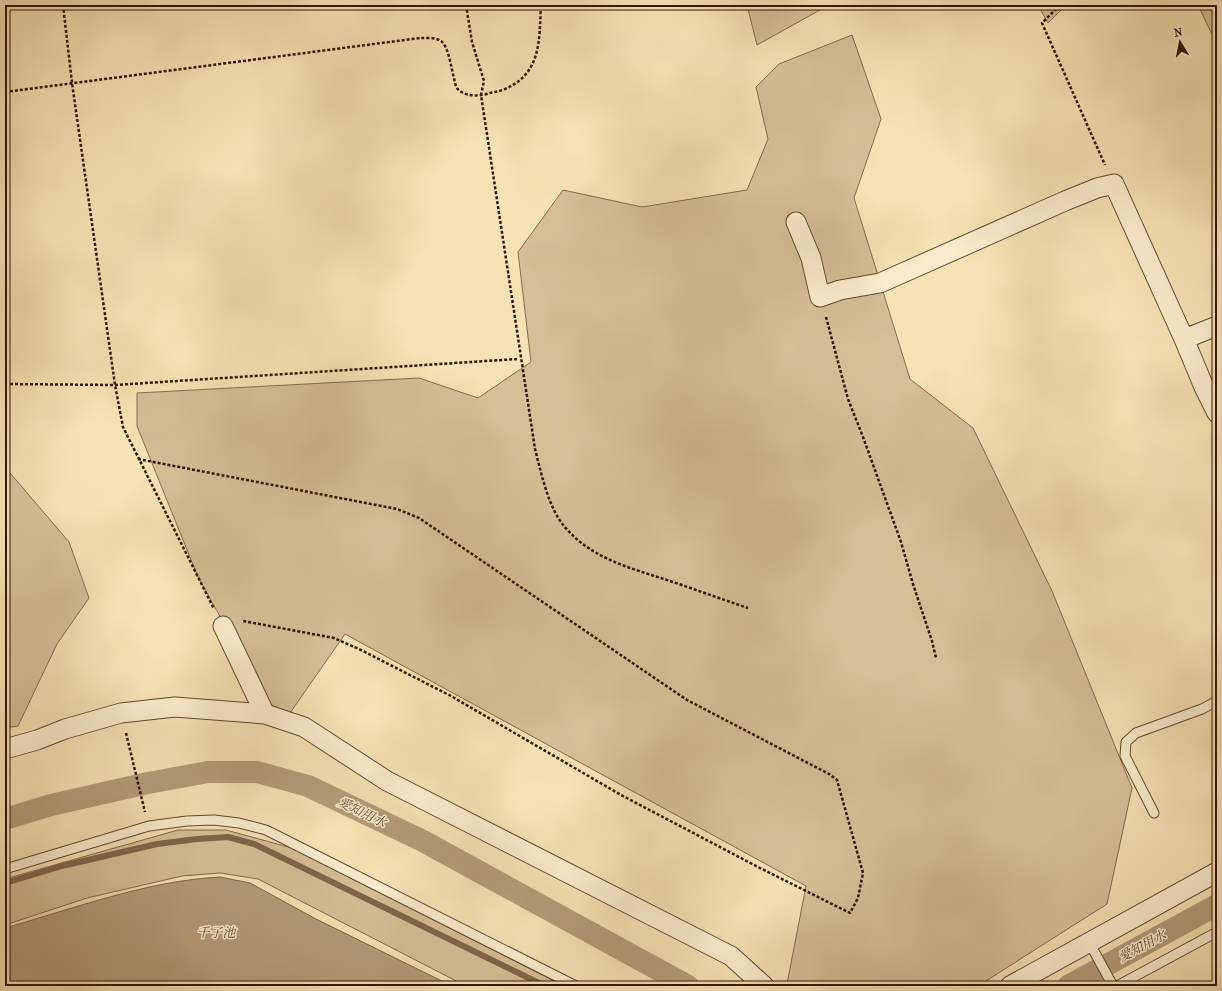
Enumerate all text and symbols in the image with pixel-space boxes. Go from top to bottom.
north arrow [1160,22,1200,62]
text: N [1173,25,1184,40]
water label: 愛知用水 [335,794,390,831]
water label: 千子池 [196,925,237,940]
water label: 愛知用水 [1116,926,1170,965]

